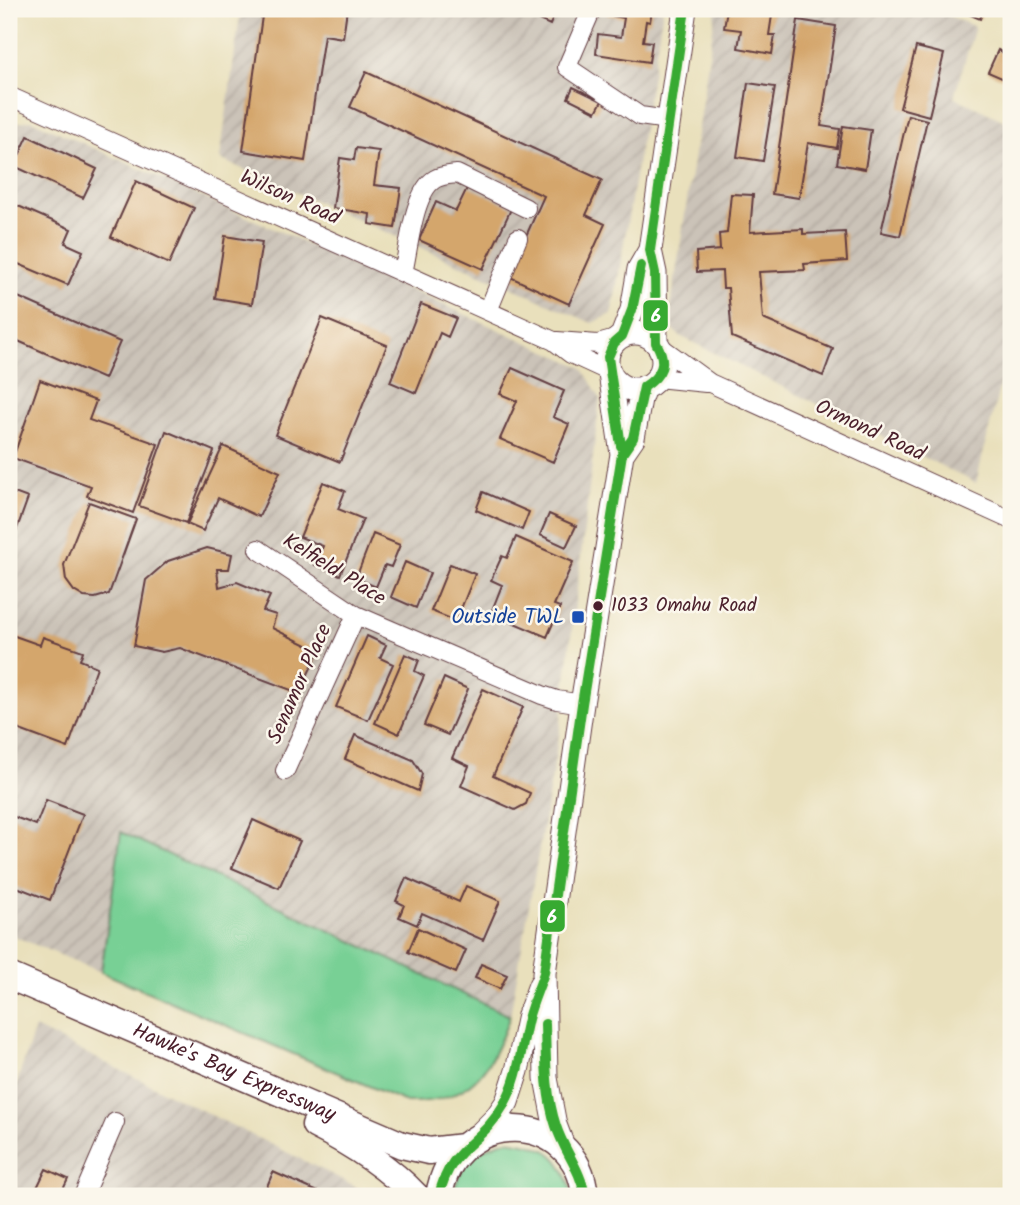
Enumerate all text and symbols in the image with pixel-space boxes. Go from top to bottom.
street label: Wilson Road [235,161,346,235]
line badge: 6 [642,299,669,332]
text: 6 [651,302,661,332]
street label: Ormond Road [809,391,931,471]
street label: Kelfield Place [276,525,393,615]
place label: 1033 Omahu Road [611,591,757,621]
marker: 1033 Omahu Road [591,599,605,613]
place label: Outside TWL [451,601,564,634]
marker: Outside TWL [570,609,586,625]
street label: Senamor Place [259,618,341,749]
line badge: 6 [539,899,566,933]
text: 6 [547,903,557,933]
street label: Hawke's Bay Expressway [127,1014,341,1131]

